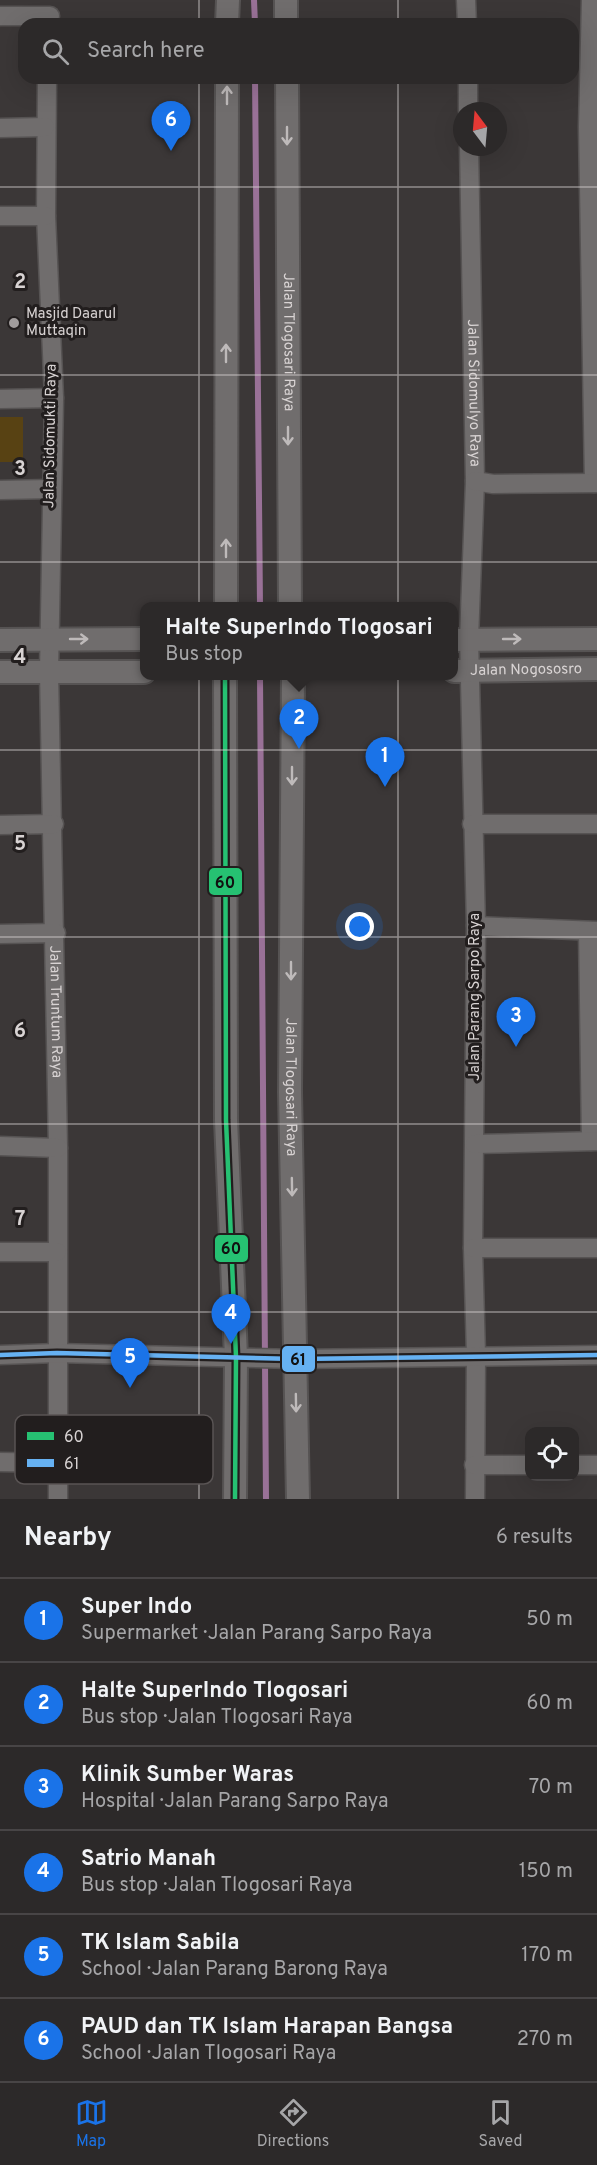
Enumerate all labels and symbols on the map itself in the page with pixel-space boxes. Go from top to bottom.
one-way arrow [221,86,233,106]
pin: 6 [152,102,190,151]
north arrow [453,102,507,156]
one-way arrow [281,126,293,146]
text: 2 [14,270,26,296]
street label: Jalan Tlogosari Raya [279,273,298,411]
place label: Masjid Daarul Muttaqin [26,305,116,341]
marker: Masjid Daarul Muttaqin [7,316,21,330]
street label: Jalan Sidomulyo Raya [463,319,484,467]
one-way arrow [220,344,232,364]
street label: Jalan Sidomukti Raya [40,364,62,508]
one-way arrow [282,426,294,446]
text: 3 [14,457,26,483]
one-way arrow [220,539,232,559]
one-way arrow [69,633,89,645]
one-way arrow [501,633,521,645]
text: 4 [14,645,26,671]
street label: Jalan Nogososro [470,660,582,680]
pin: 2 [280,700,318,749]
pin: 1 [366,738,404,787]
one-way arrow [286,765,298,785]
text: 5 [14,832,26,858]
line badge: 60 [208,867,243,896]
text: 60 [215,874,235,894]
your location [345,912,374,941]
street label: Jalan Parang Sarpo Raya [466,913,485,1081]
street label: Jalan Truntum Raya [45,945,66,1078]
one-way arrow [285,960,297,980]
pin: 3 [496,998,536,1047]
street label: Jalan Tlogosari Raya [280,1018,301,1157]
text: 6 [14,1019,26,1045]
one-way arrow [286,1176,297,1196]
text: 7 [15,1207,25,1233]
line badge: 60 [214,1234,249,1263]
text: 60 [221,1240,241,1260]
pin: 4 [212,1294,250,1344]
pin: 5 [110,1338,150,1388]
line badge: 61 [281,1345,316,1373]
text: 61 [290,1351,306,1371]
one-way arrow [291,1392,302,1412]
legend [15,1415,213,1484]
text: 60 [64,1428,84,1448]
text: 61 [64,1455,80,1475]

